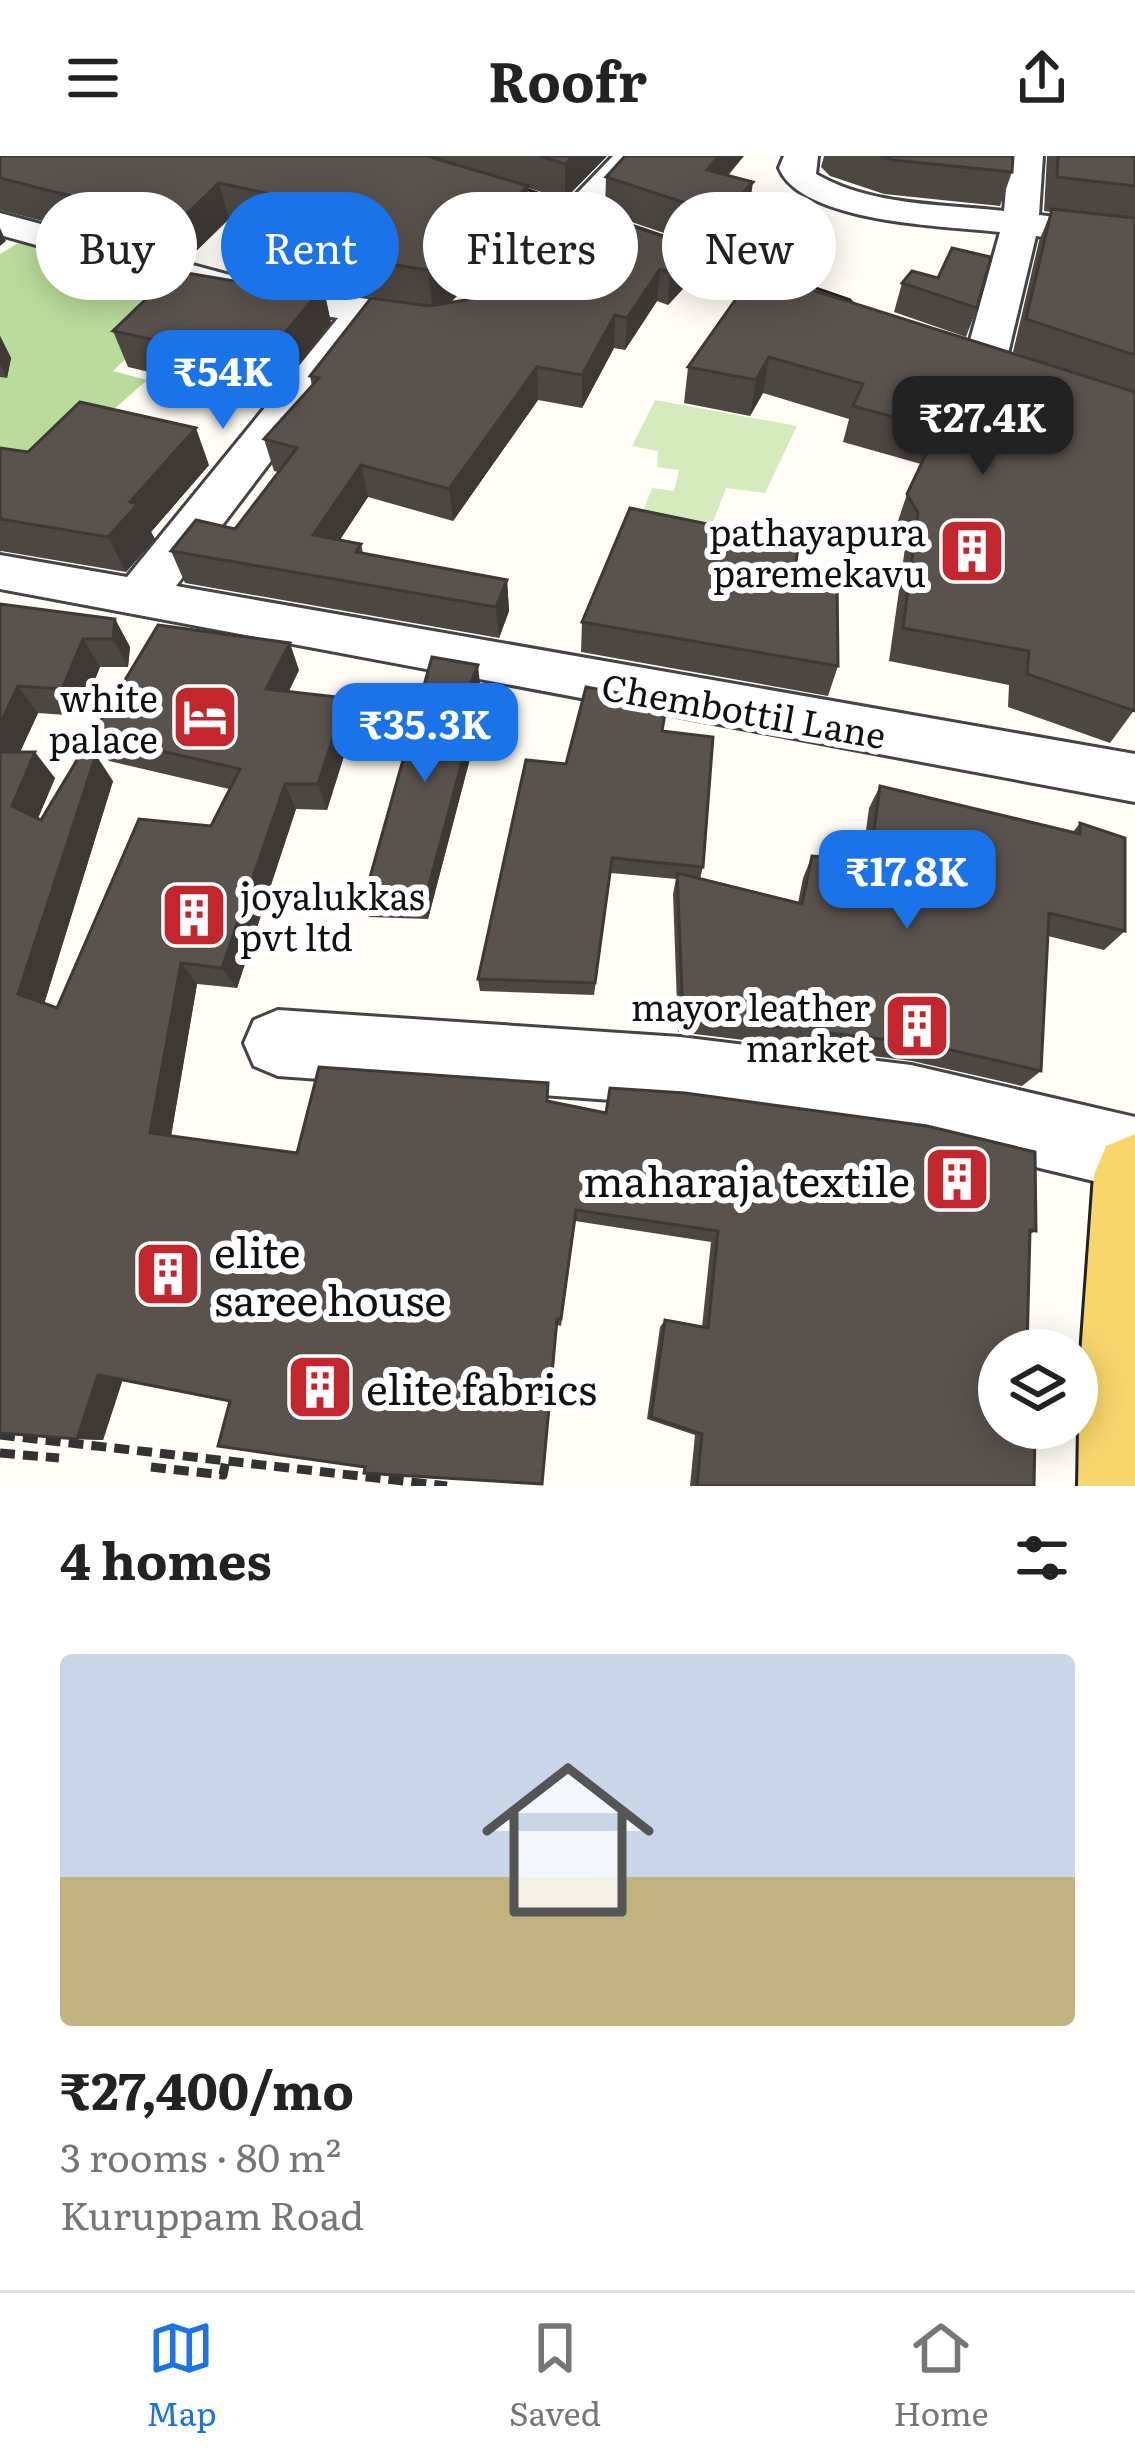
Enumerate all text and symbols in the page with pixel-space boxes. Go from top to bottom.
text: Roofr [488,38,647,119]
icon: menu [60,45,126,111]
icon: share [1009,45,1075,111]
chip: Buy [36,192,197,300]
chip: Rent [221,192,399,300]
chip: Filters [423,192,638,300]
chip: New [662,192,836,300]
pin: ₹54K [152,330,294,432]
text: ₹54K [173,340,273,398]
pin: ₹27.4K [885,376,1081,478]
text: ₹27.4K [919,386,1047,444]
place label: pathayapura paremekavu [709,504,927,598]
building icon: pathayapura paremekavu [937,516,1007,586]
street label: Chembottil Lane [598,658,890,760]
place label: white palace [49,670,158,764]
hotel icon: white palace [170,682,240,752]
pin: ₹35.3K [327,683,523,785]
text: ₹35.3K [359,693,491,751]
pin: ₹17.8K [809,830,1005,932]
text: ₹17.8K [846,840,968,898]
place label: joyalukkas pvt ltd [240,868,425,962]
building icon: joyalukkas pvt ltd [159,880,229,950]
place label: mayor leather market [631,979,870,1073]
building icon: mayor leather market [882,991,952,1061]
building icon: maharaja textile [922,1144,992,1214]
place label: maharaja textile [583,1148,910,1210]
place label: elite saree house [214,1219,446,1329]
building icon: elite saree house [133,1239,203,1309]
map controls [978,1329,1098,1449]
button: layers [978,1329,1098,1449]
building icon: elite fabrics [285,1352,355,1422]
place label: elite fabrics [366,1356,597,1418]
text: 4 homes [60,1520,272,1596]
icon: filters [1009,1525,1075,1591]
icon: home [460,1732,676,1948]
text: ₹27,400/mo [60,2050,354,2126]
text: 3 rooms · 80 m² [60,2126,341,2184]
text: Kuruppam Road [60,2184,364,2242]
tab: Map [146,2315,217,2436]
tab: Saved [509,2315,601,2436]
tab: Home [893,2315,989,2436]

